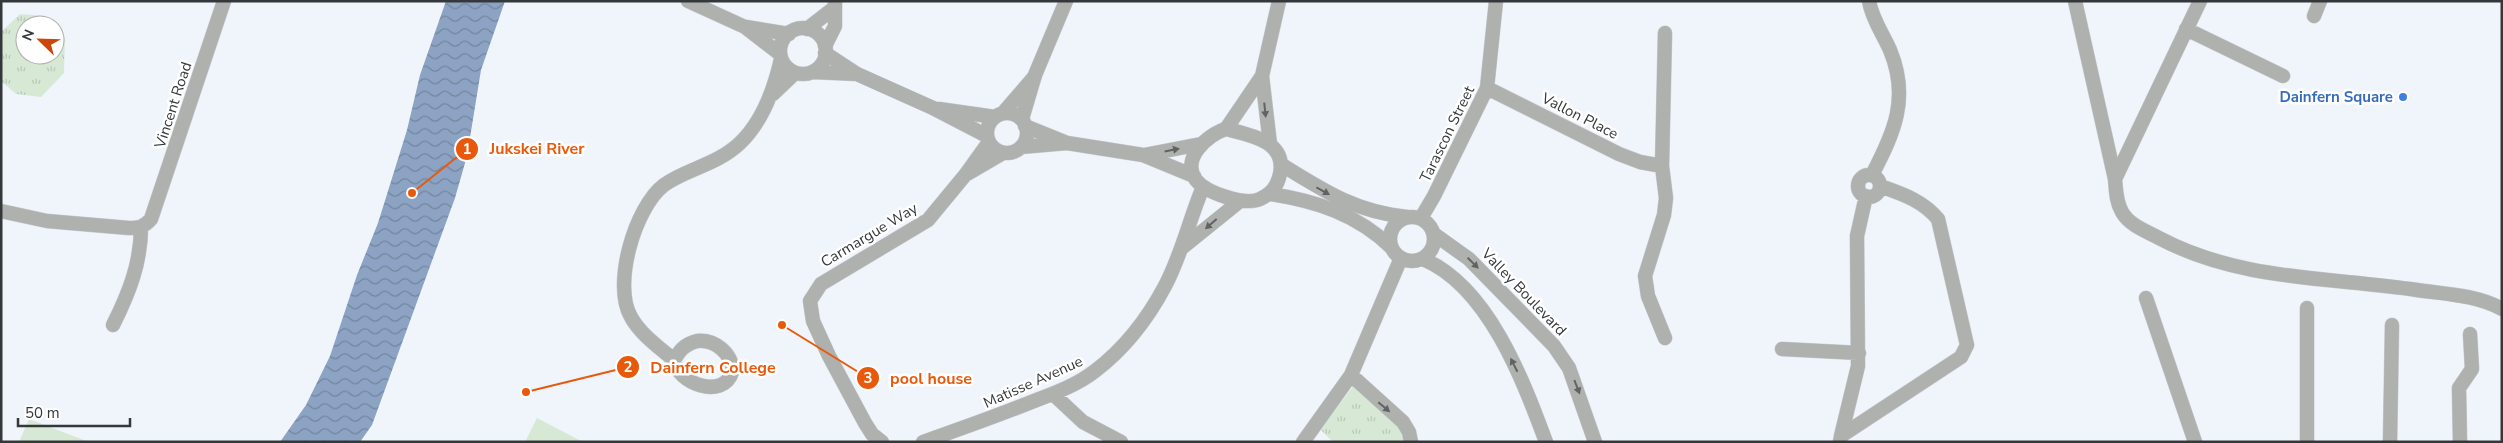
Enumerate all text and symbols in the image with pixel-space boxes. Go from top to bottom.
north arrow [15,15,65,65]
text: N [18,27,39,44]
street label: Vincent Road [149,59,196,152]
street label: Tarascon Street [1415,82,1479,185]
place label: Dainfern Square [2279,87,2393,107]
street label: Vallon Place [1537,88,1622,144]
marker: Dainfern Square [2397,91,2409,103]
one-way arrow [1261,102,1269,118]
callout: Jukskei River [454,133,594,164]
text: Jukskei River [489,138,585,160]
text: 1 [462,139,472,159]
one-way arrow [1165,145,1181,153]
one-way arrow [1317,186,1330,195]
street label: Carmargue Way [817,198,921,272]
one-way arrow [1205,218,1218,229]
street label: Valley Boulevard [1476,243,1571,340]
one-way arrow [1467,257,1479,269]
street label: Matisse Avenue [980,351,1086,413]
callout: Dainfern College [615,352,786,383]
text: 2 [623,357,633,377]
text: Dainfern College [650,357,776,379]
one-way arrow [1510,357,1518,372]
callout: pool house [855,363,982,394]
text: 3 [863,368,873,388]
text: pool house [890,368,972,390]
one-way arrow [1573,379,1581,394]
scale bar [18,396,130,428]
one-way arrow [1377,401,1390,412]
text: 50 m [25,403,60,423]

